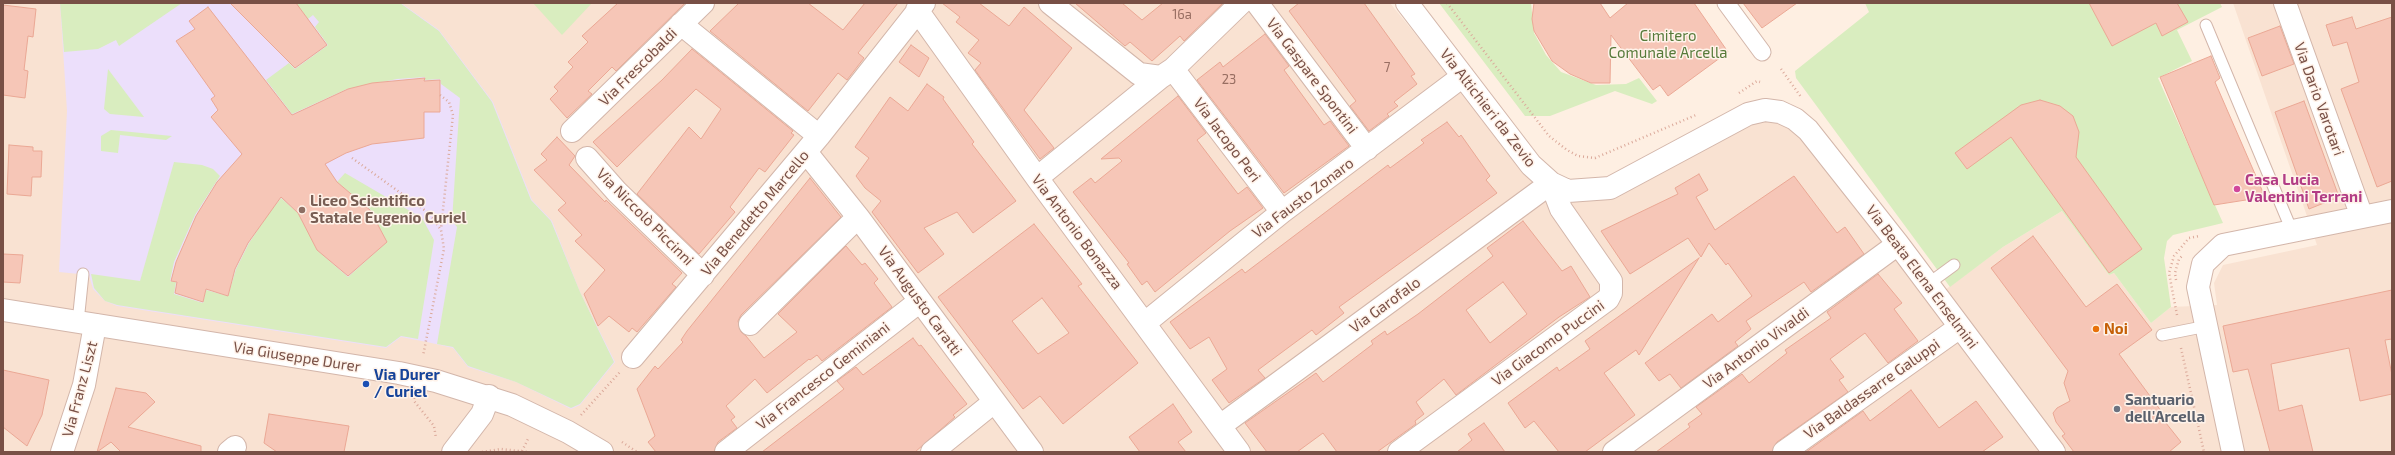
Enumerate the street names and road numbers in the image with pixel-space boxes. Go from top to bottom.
street label: Via Gaspare Spontini [1263,15,1361,137]
street label: Via Frescobaldi [595,24,681,110]
street label: Via Dario Varotari [2290,40,2348,158]
street label: Via Altichieri da Zevio [1436,45,1540,171]
street label: Via Jacopo Peri [1190,94,1264,186]
street label: Via Benedetto Marcello [697,147,813,279]
street label: Via Fausto Zonaro [1249,154,1357,242]
street label: Via Niccolò Piccinni [593,165,697,269]
street label: Via Antonio Bonazza [1028,171,1126,293]
street label: Via Beata Elena Enselmini [1862,202,1982,352]
street label: Via Augusto Caratti [874,243,966,359]
street label: Via Garofalo [1346,273,1424,337]
street label: Via Giacomo Puccini [1488,296,1608,390]
street label: Via Antonio Vivaldi [1699,303,1813,393]
street label: Via Francesco Geminiani [753,318,893,434]
street label: Via Baldassarre Galuppi [1801,335,1943,443]
street label: Via Giuseppe Durer [232,338,362,376]
street label: Via Franz Liszt [59,339,101,439]

